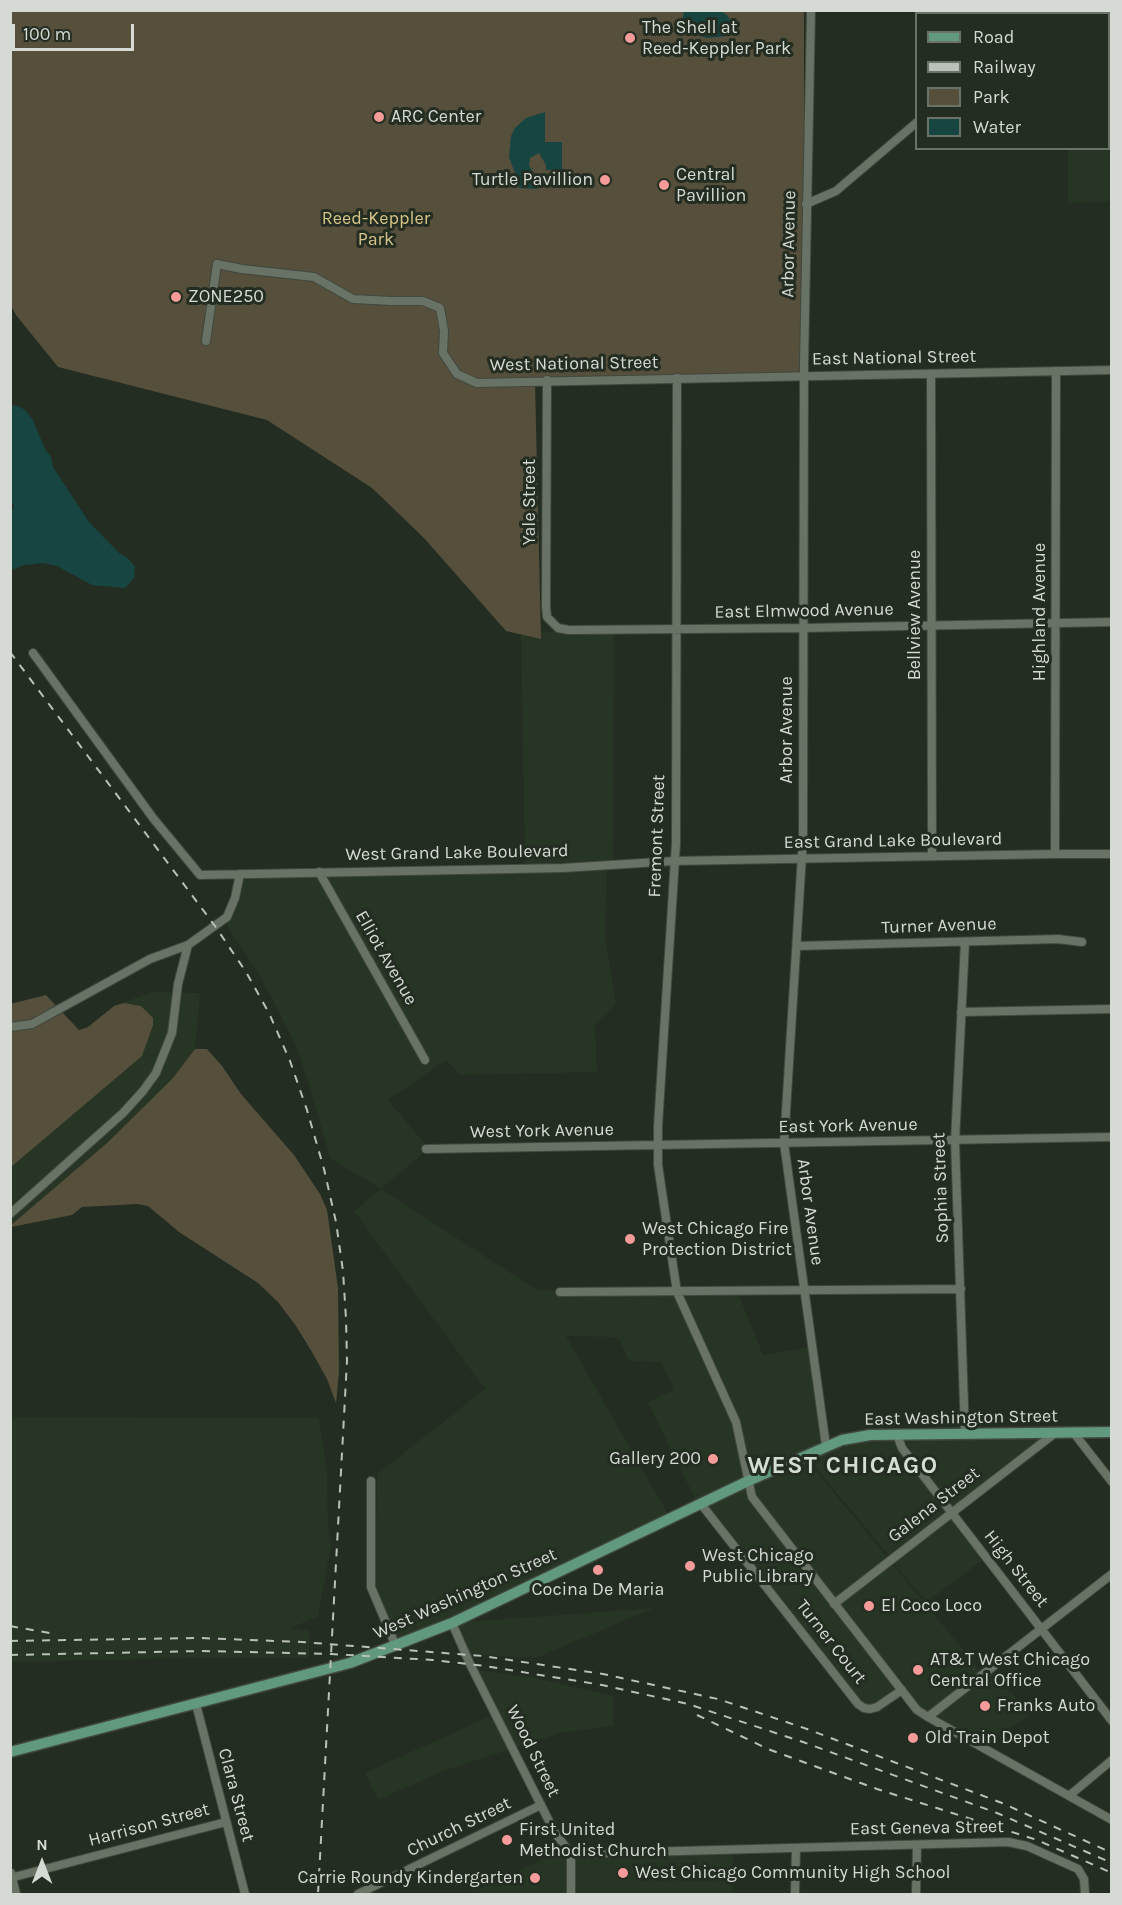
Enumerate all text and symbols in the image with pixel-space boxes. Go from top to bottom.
scale bar [15,12,136,50]
legend [915,12,1110,150]
place label: The Shell at Reed-Keppler Park [642,17,791,60]
text: 100 m [23,23,71,45]
text: Road [973,26,1014,48]
marker: The Shell at Reed-Keppler Park [623,31,637,45]
text: Railway [973,56,1036,78]
text: Park [973,86,1010,108]
place label: ARC Center [391,106,481,128]
marker: ARC Center [372,110,386,124]
text: Water [973,116,1021,138]
place label: Central Pavillion [676,164,746,207]
place label: Turtle Pavillion [472,169,593,191]
marker: Turtle Pavillion [598,173,612,187]
marker: Central Pavillion [657,178,671,192]
street label: Arbor Avenue [777,190,801,298]
park label: Reed-Keppler Park [322,208,430,250]
place label: ZONE250 [188,286,264,308]
marker: ZONE250 [169,290,183,304]
street label: East National Street [812,346,976,370]
street label: West National Street [489,352,659,376]
street label: Yale Street [519,459,541,545]
street label: Highland Avenue [1029,543,1051,681]
street label: Bellview Avenue [904,550,926,680]
street label: East Elmwood Avenue [714,599,894,623]
street label: Arbor Avenue [776,676,798,784]
street label: Fremont Street [644,774,670,898]
street label: East Grand Lake Boulevard [784,828,1002,854]
street label: West Grand Lake Boulevard [345,840,569,866]
street label: Elliot Avenue [350,907,422,1009]
street label: Turner Avenue [881,913,997,939]
street label: East York Avenue [778,1114,918,1138]
street label: West York Avenue [470,1119,614,1143]
street label: Sophia Street [928,1132,954,1244]
street label: Arbor Avenue [792,1157,828,1267]
place label: West Chicago Fire Protection District [642,1218,792,1260]
marker: West Chicago Fire Protection District [623,1232,637,1246]
street label: East Washington Street [864,1406,1058,1430]
place label: Gallery 200 [609,1448,701,1470]
marker: Gallery 200 [706,1452,720,1466]
district label: WEST CHICAGO [747,1452,939,1480]
street label: Galena Street [884,1463,984,1547]
street label: High Street [979,1526,1053,1612]
street label: West Washington Street [370,1544,560,1644]
place label: West Chicago Public Library [702,1545,814,1588]
marker: West Chicago Public Library [683,1559,697,1573]
marker: Cocina De Maria [591,1563,605,1577]
place label: Cocina De Maria [532,1579,664,1601]
place label: El Coco Loco [881,1595,982,1617]
street label: Turner Court [791,1596,871,1688]
marker: El Coco Loco [862,1599,876,1613]
place label: AT&T West Chicago Central Office [930,1649,1090,1692]
marker: AT&T West Chicago Central Office [911,1663,925,1677]
place label: Franks Auto [997,1695,1095,1717]
marker: Franks Auto [978,1699,992,1713]
street label: Wood Street [501,1702,565,1800]
place label: Old Train Depot [925,1727,1049,1749]
marker: Old Train Depot [906,1731,920,1745]
street label: Clara Street [213,1746,259,1844]
street label: Church Street [403,1792,515,1862]
street label: Harrison Street [86,1799,212,1851]
street label: East Geneva Street [850,1816,1004,1840]
place label: First United Methodist Church [519,1819,667,1862]
north arrow [12,1833,72,1893]
marker: First United Methodist Church [500,1833,514,1847]
text: N [36,1835,48,1854]
place label: West Chicago Community High School [635,1862,951,1884]
marker: West Chicago Community High School [616,1866,630,1880]
place label: Carrie Roundy Kindergarten [297,1867,523,1889]
marker: Carrie Roundy Kindergarten [528,1871,542,1885]

